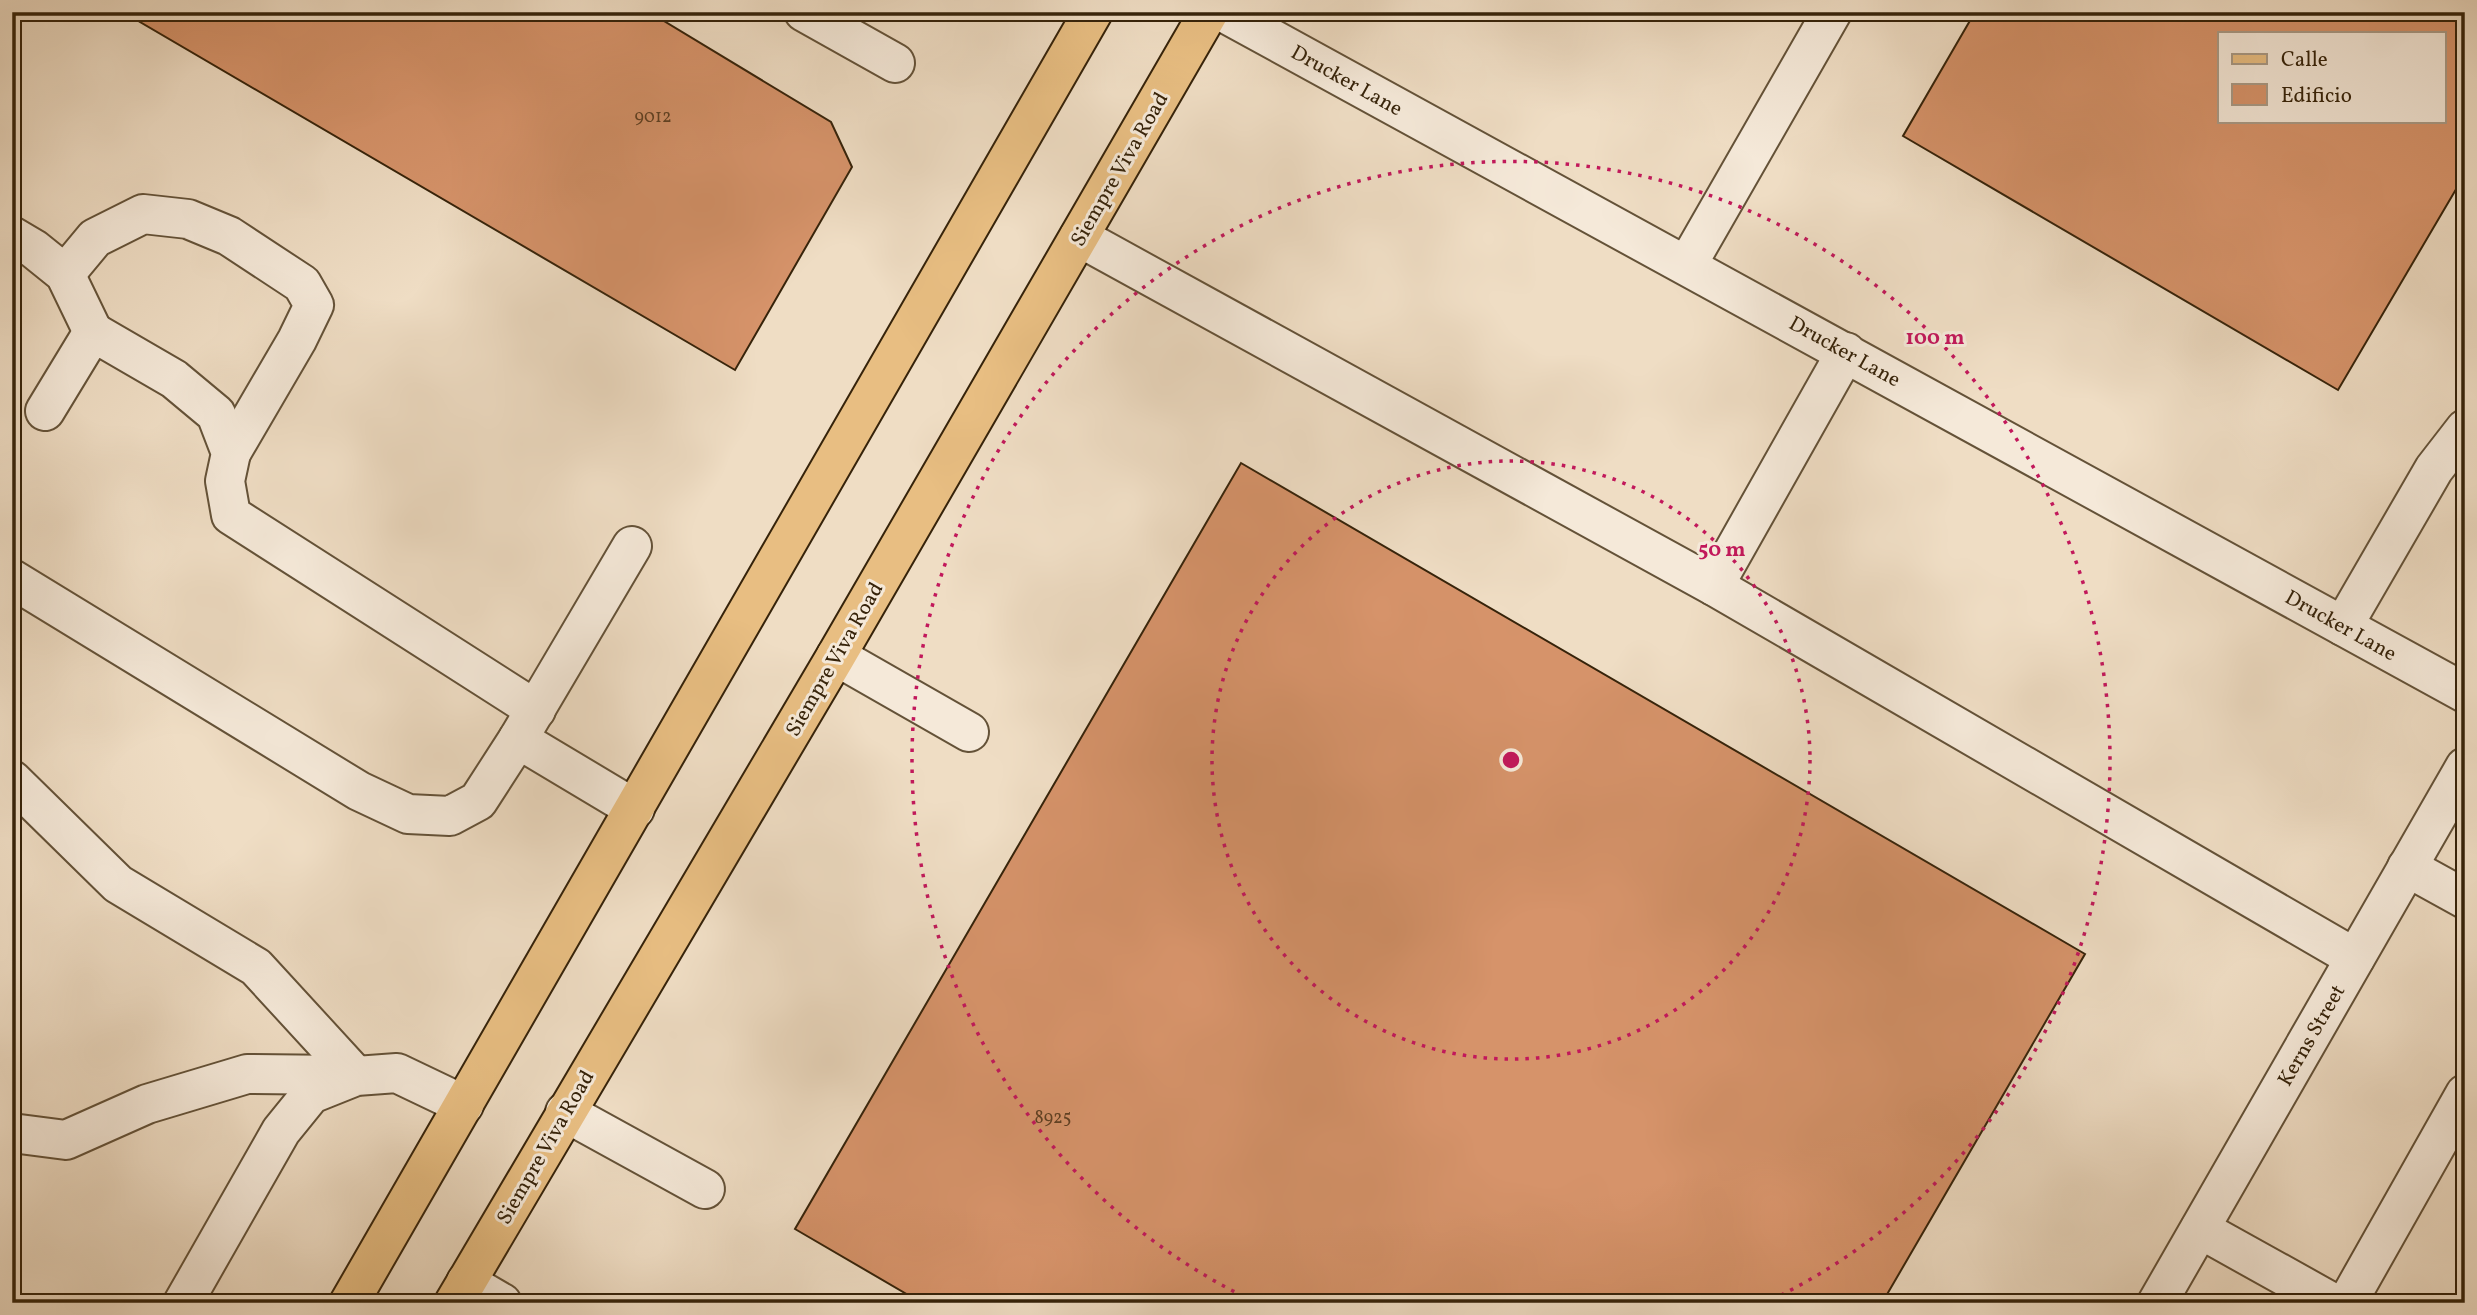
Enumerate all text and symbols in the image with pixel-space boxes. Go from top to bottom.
legend [2218,32,2446,122]
street label: Drucker Lane [1285,39,1407,124]
text: Calle [2281,46,2328,75]
text: Edificio [2281,82,2352,111]
street label: Siempre Viva Road [1064,87,1176,252]
house number: 9012 [634,105,672,130]
street label: Drucker Lane [1783,310,1905,395]
text: 100 m [1905,324,1965,353]
text: 50 m [1698,536,1746,565]
street label: Siempre Viva Road [779,577,891,742]
street label: Drucker Lane [2279,584,2401,669]
centre of rings [1499,748,1523,772]
street label: Kerns Street [2272,980,2353,1092]
street label: Siempre Viva Road [490,1065,602,1230]
house number: 8925 [1035,1106,1071,1131]

